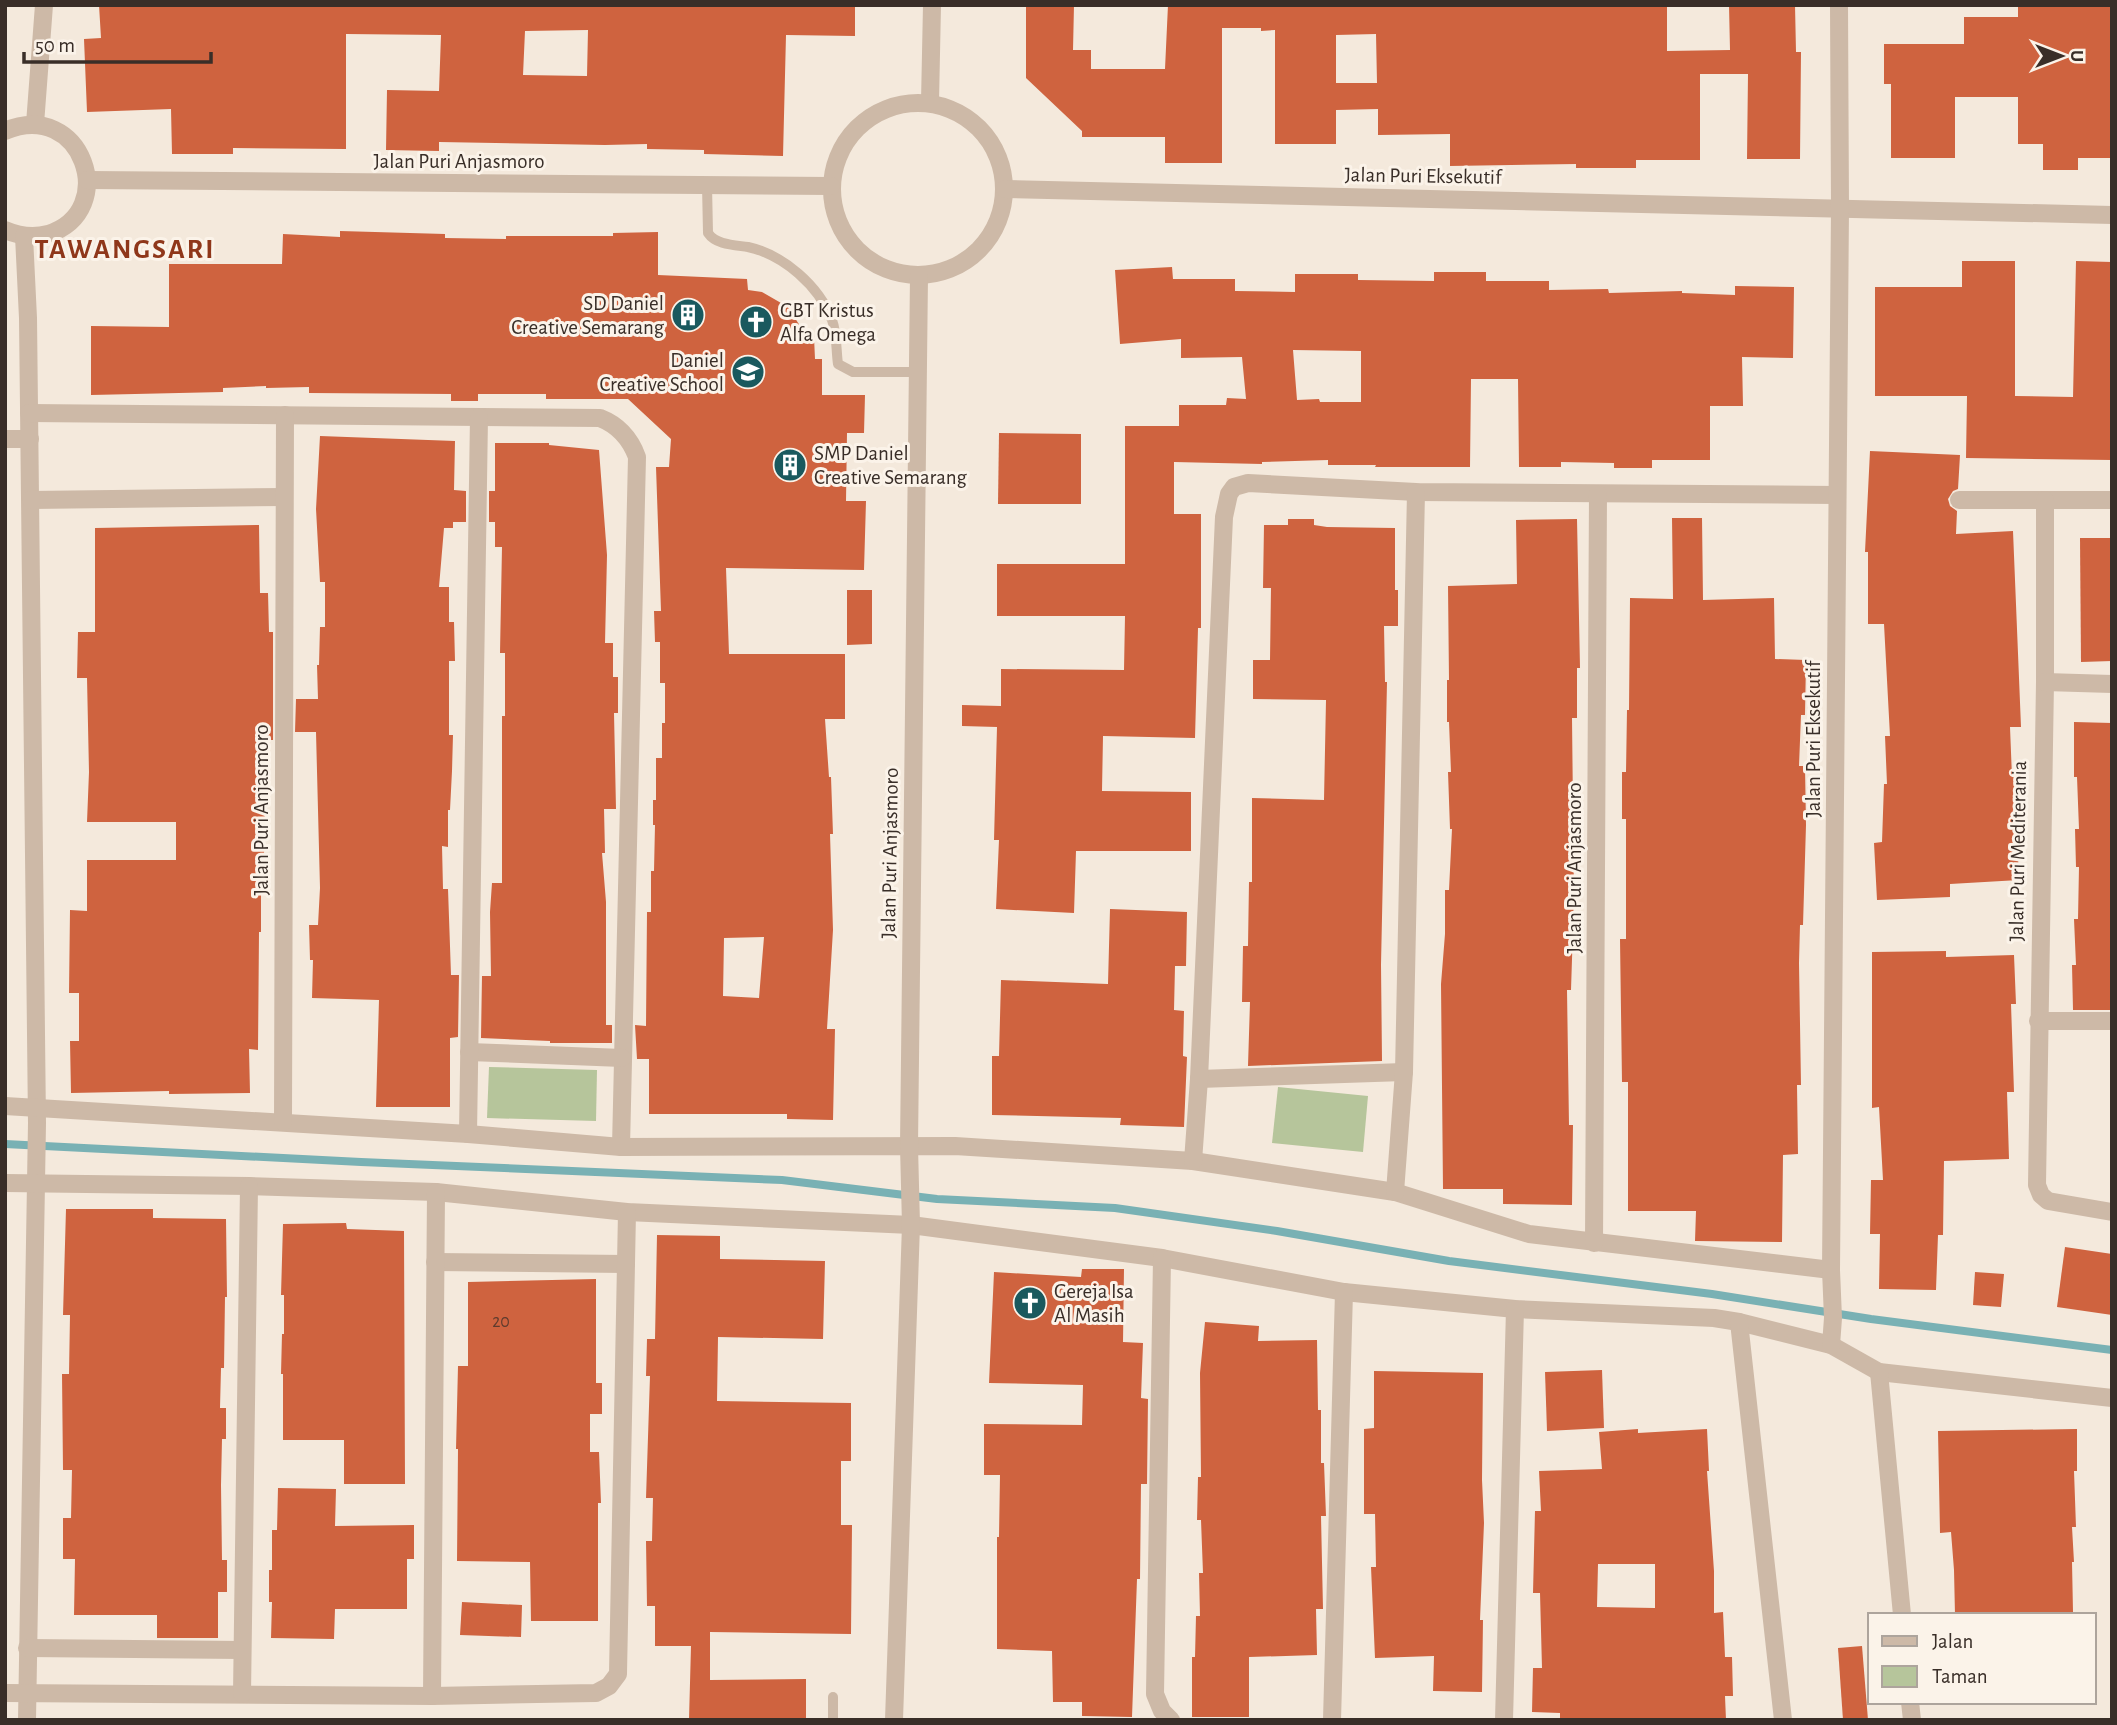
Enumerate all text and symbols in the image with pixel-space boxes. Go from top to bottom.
scale bar [24,21,212,65]
north arrow [2026,21,2096,91]
text: 50 m [35,35,75,56]
text: U [2067,50,2086,62]
street label: Jalan Puri Anjasmoro [373,151,545,172]
street label: Jalan Puri Eksekutif [1344,164,1503,188]
district label: TAWANGSARI [34,236,216,264]
place label: SD Daniel Creative Semarang [511,293,665,338]
building icon: SD Daniel Creative Semarang [669,296,707,334]
place label: GBT Kristus Alfa Omega [780,300,876,345]
church icon: GBT Kristus Alfa Omega [737,303,775,341]
place label: Daniel Creative School [600,350,724,395]
school or university icon: Daniel Creative School [729,353,767,391]
place label: SMP Daniel Creative Semarang [814,443,968,488]
building icon: SMP Daniel Creative Semarang [771,446,809,484]
street label: Jalan Puri Eksekutif [1803,659,1824,817]
street label: Jalan Puri Anjasmoro [251,724,272,896]
street label: Jalan Puri Mediterania [2006,760,2030,942]
street label: Jalan Puri Anjasmoro [878,767,902,939]
street label: Jalan Puri Anjasmoro [1564,782,1585,954]
place label: Gereja Isa Al Masih [1054,1281,1134,1326]
church icon: Gereja Isa Al Masih [1011,1284,1049,1322]
house number: 20 [492,1313,510,1331]
legend [1868,1613,2096,1704]
text: Jalan [1932,1631,1973,1652]
text: Taman [1932,1666,1988,1687]

